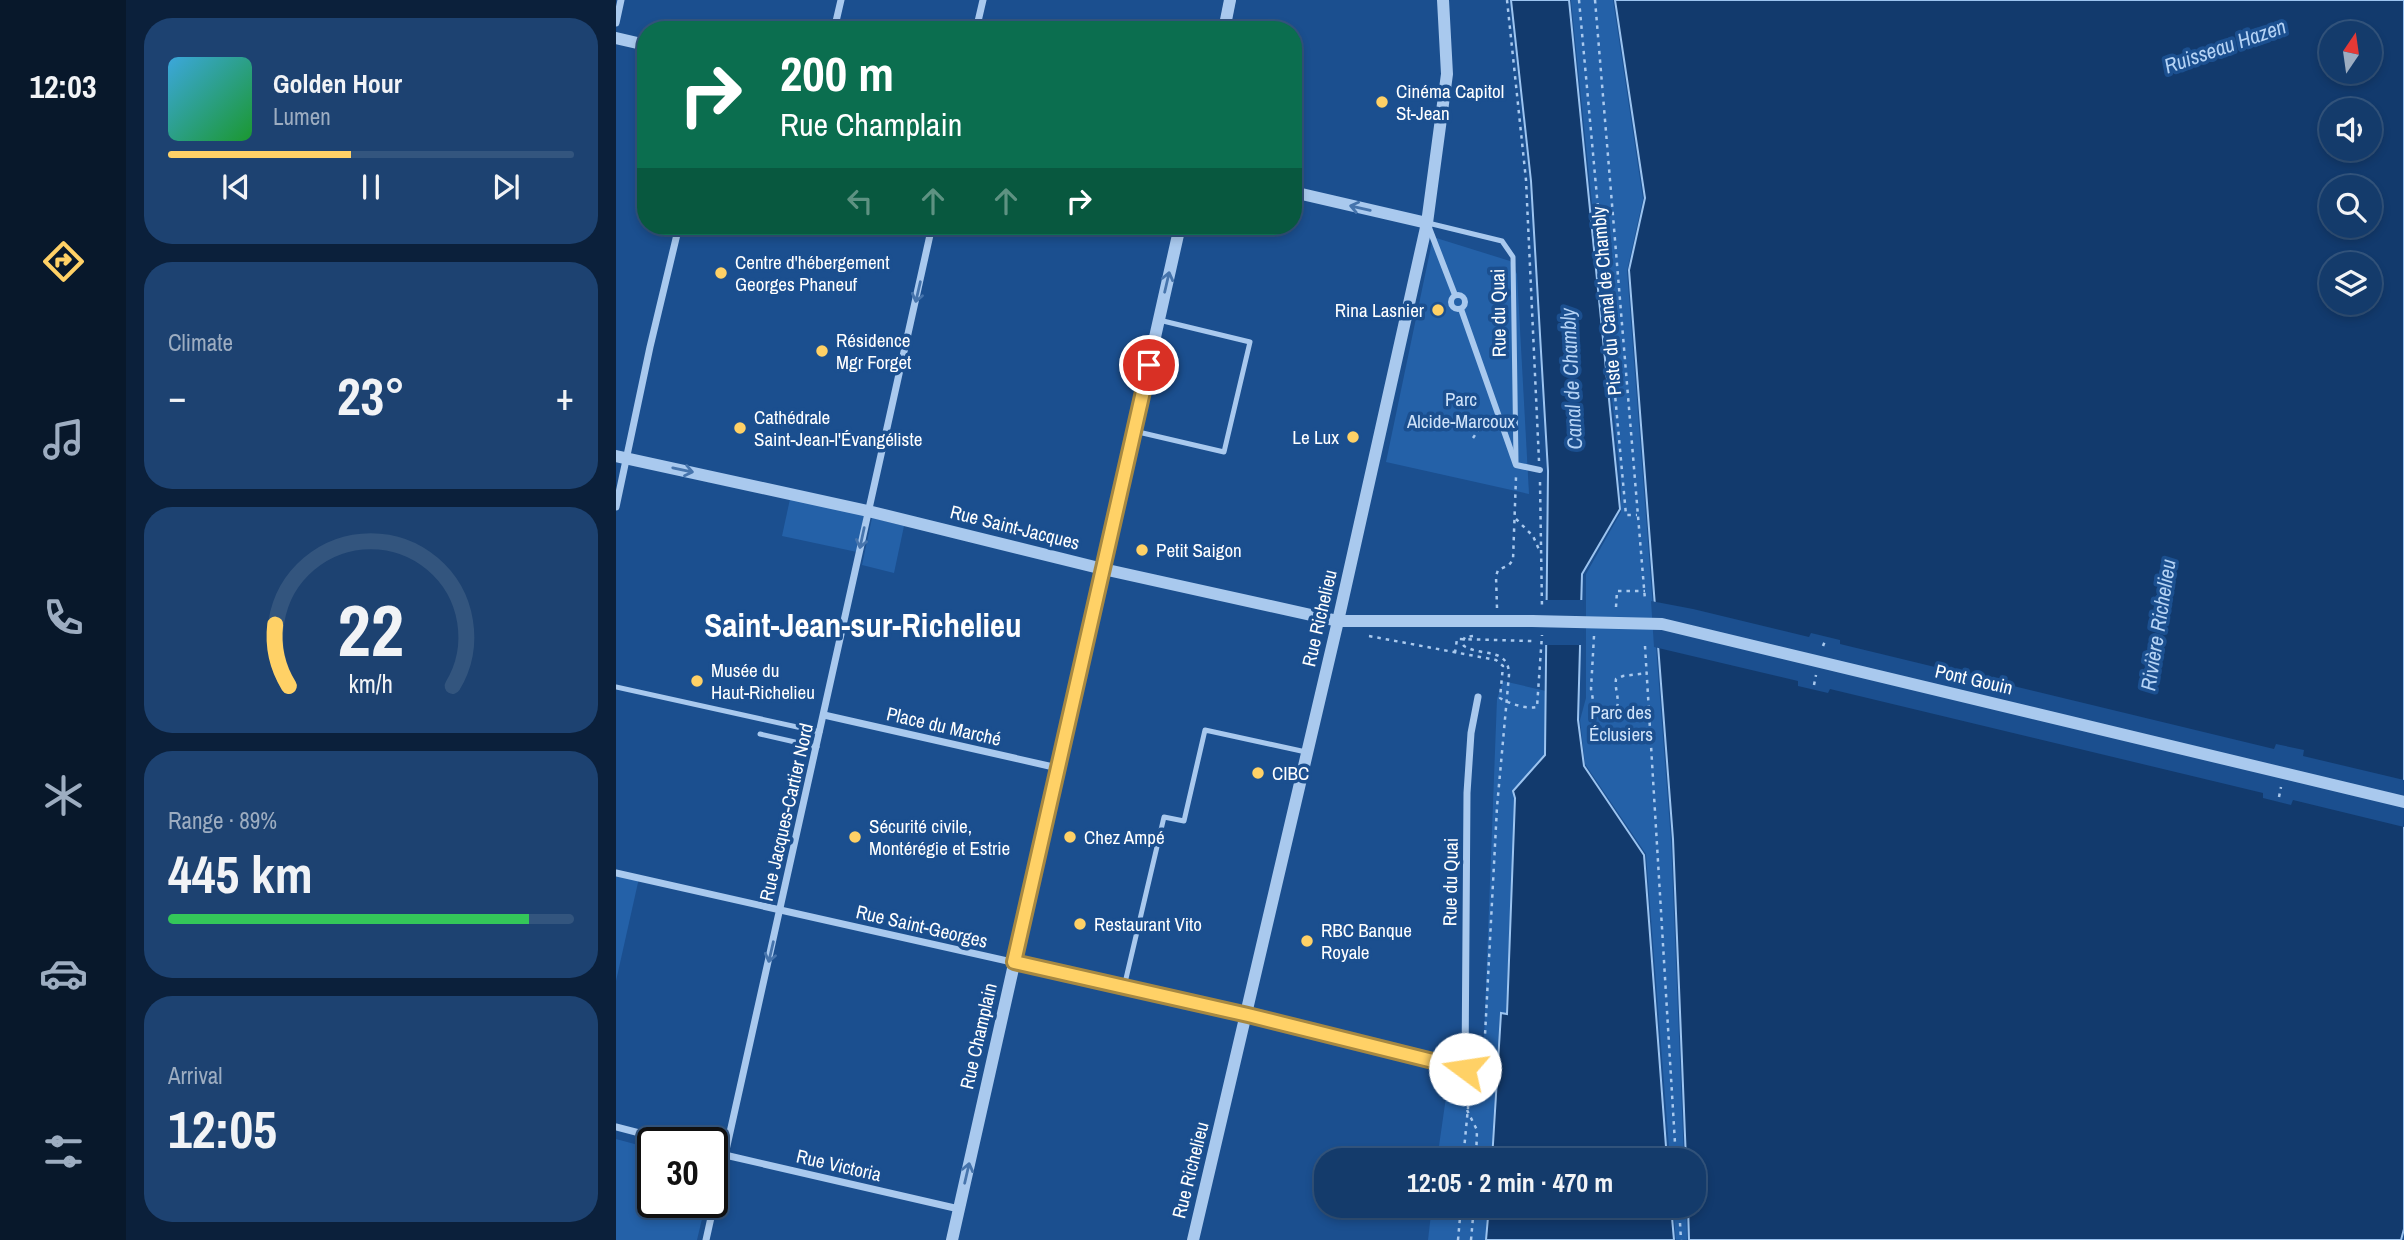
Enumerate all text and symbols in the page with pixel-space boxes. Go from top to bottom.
water label: Ruisseau Hazen [2160,12,2290,80]
north arrow [2319,21,2382,84]
map controls [2319,21,2382,315]
text: 200 m [780,40,894,106]
icon: right [665,49,756,140]
text: 12:03 [29,65,97,108]
text: Golden Hour [273,66,402,101]
place label: Cinéma Capitol St-Jean [1396,78,1504,126]
marker: Cinéma Capitol St-Jean [1374,94,1390,110]
button: sound [2319,98,2382,161]
text: Lumen [273,101,331,132]
text: Rue Champlain [780,103,962,146]
icon: previous [217,168,255,206]
icon: pause [352,168,390,206]
icon: next [487,168,525,206]
button: search [2319,175,2382,238]
icon: left [841,182,879,220]
icon: ahead [914,182,952,220]
icon: ahead [987,182,1025,220]
icon: right [1060,182,1098,220]
one-way arrow [1349,200,1372,214]
street label: Piste du Canal de Chambly [1585,205,1627,397]
icon: directions [39,237,88,286]
place label: Centre d'hébergement Georges Phaneuf [735,249,890,297]
button: layers [2319,252,2382,315]
marker: Centre d'hébergement Georges Phaneuf [713,265,729,281]
street label: Rue du Quai [1484,269,1512,357]
one-way arrow [1161,271,1175,294]
one-way arrow [910,280,924,303]
place label: Rina Lasnier [1335,297,1425,323]
marker: Rina Lasnier [1430,302,1446,318]
water label: Canal de Chambly [1553,306,1589,450]
text: Climate [168,327,233,358]
place label: Résidence Mgr Forget [836,327,912,375]
pin [1119,335,1179,395]
marker: Résidence Mgr Forget [814,343,830,359]
icon: arrive [1130,346,1168,384]
text: 23° [337,361,405,431]
text: − [168,371,186,422]
text: + [556,371,574,422]
park label: Parc Alcide-Marcoux [1406,386,1515,434]
place label: Cathédrale Saint-Jean-l'Évangéliste [754,404,922,452]
icon: music [39,415,88,464]
marker: Cathédrale Saint-Jean-l'Évangéliste [732,420,748,436]
place label: Le Lux [1292,424,1339,450]
marker: Le Lux [1345,429,1361,445]
one-way arrow [671,464,694,478]
street label: Rue Saint-Jacques [948,498,1083,556]
one-way arrow [855,526,869,549]
place label: Petit Saigon [1156,537,1242,563]
marker: Petit Saigon [1134,542,1150,558]
water label: Rivière Richelieu [2133,557,2183,693]
street label: Rue Richelieu [1295,567,1343,669]
text: 22 [338,581,404,679]
icon: phone [39,593,88,642]
district label: Saint-Jean-sur-Richelieu [704,603,1022,647]
place label: Musée du Haut-Richelieu [711,657,815,705]
street label: Pont Gouin [1933,657,2015,701]
text: km/h [349,667,393,701]
marker: Musée du Haut-Richelieu [689,673,705,689]
park label: Parc des Éclusiers [1589,699,1653,747]
street label: Place du Marché [884,700,1004,752]
street label: Rue Jacques-Cartier Nord [753,720,819,904]
place label: CIBC [1272,760,1309,786]
marker: CIBC [1250,765,1266,781]
icon: climate [39,771,88,820]
text: Range · 89% [168,805,277,836]
place label: Sécurité civile, Montérégie et Estrie [869,813,1010,861]
place label: Chez Ampé [1084,824,1165,850]
marker: Sécurité civile, Montérégie et Estrie [847,829,863,845]
marker: Chez Ampé [1062,829,1078,845]
street label: Rue du Quai [1436,838,1464,926]
text: 445 km [168,839,313,909]
street label: Rue Saint-Georges [854,898,991,954]
place label: Restaurant Vito [1094,911,1202,937]
marker: Restaurant Vito [1072,916,1088,932]
place label: RBC Banque Royale [1321,917,1412,965]
marker: RBC Banque Royale [1299,933,1315,949]
one-way arrow [764,940,777,963]
icon: car [39,949,88,998]
street label: Rue Champlain [953,980,1003,1092]
position arrow [1428,1032,1502,1106]
text: Arrival [168,1060,223,1091]
text: 12:05 [168,1094,277,1164]
street label: Rue Richelieu [1165,1119,1215,1221]
icon: filters [39,1127,88,1176]
speed limit sign: 30 [637,1127,728,1218]
street label: Rue Victoria [794,1143,884,1187]
one-way arrow [961,1162,974,1185]
text: 12:05 · 2 min · 470 m [1407,1165,1613,1200]

